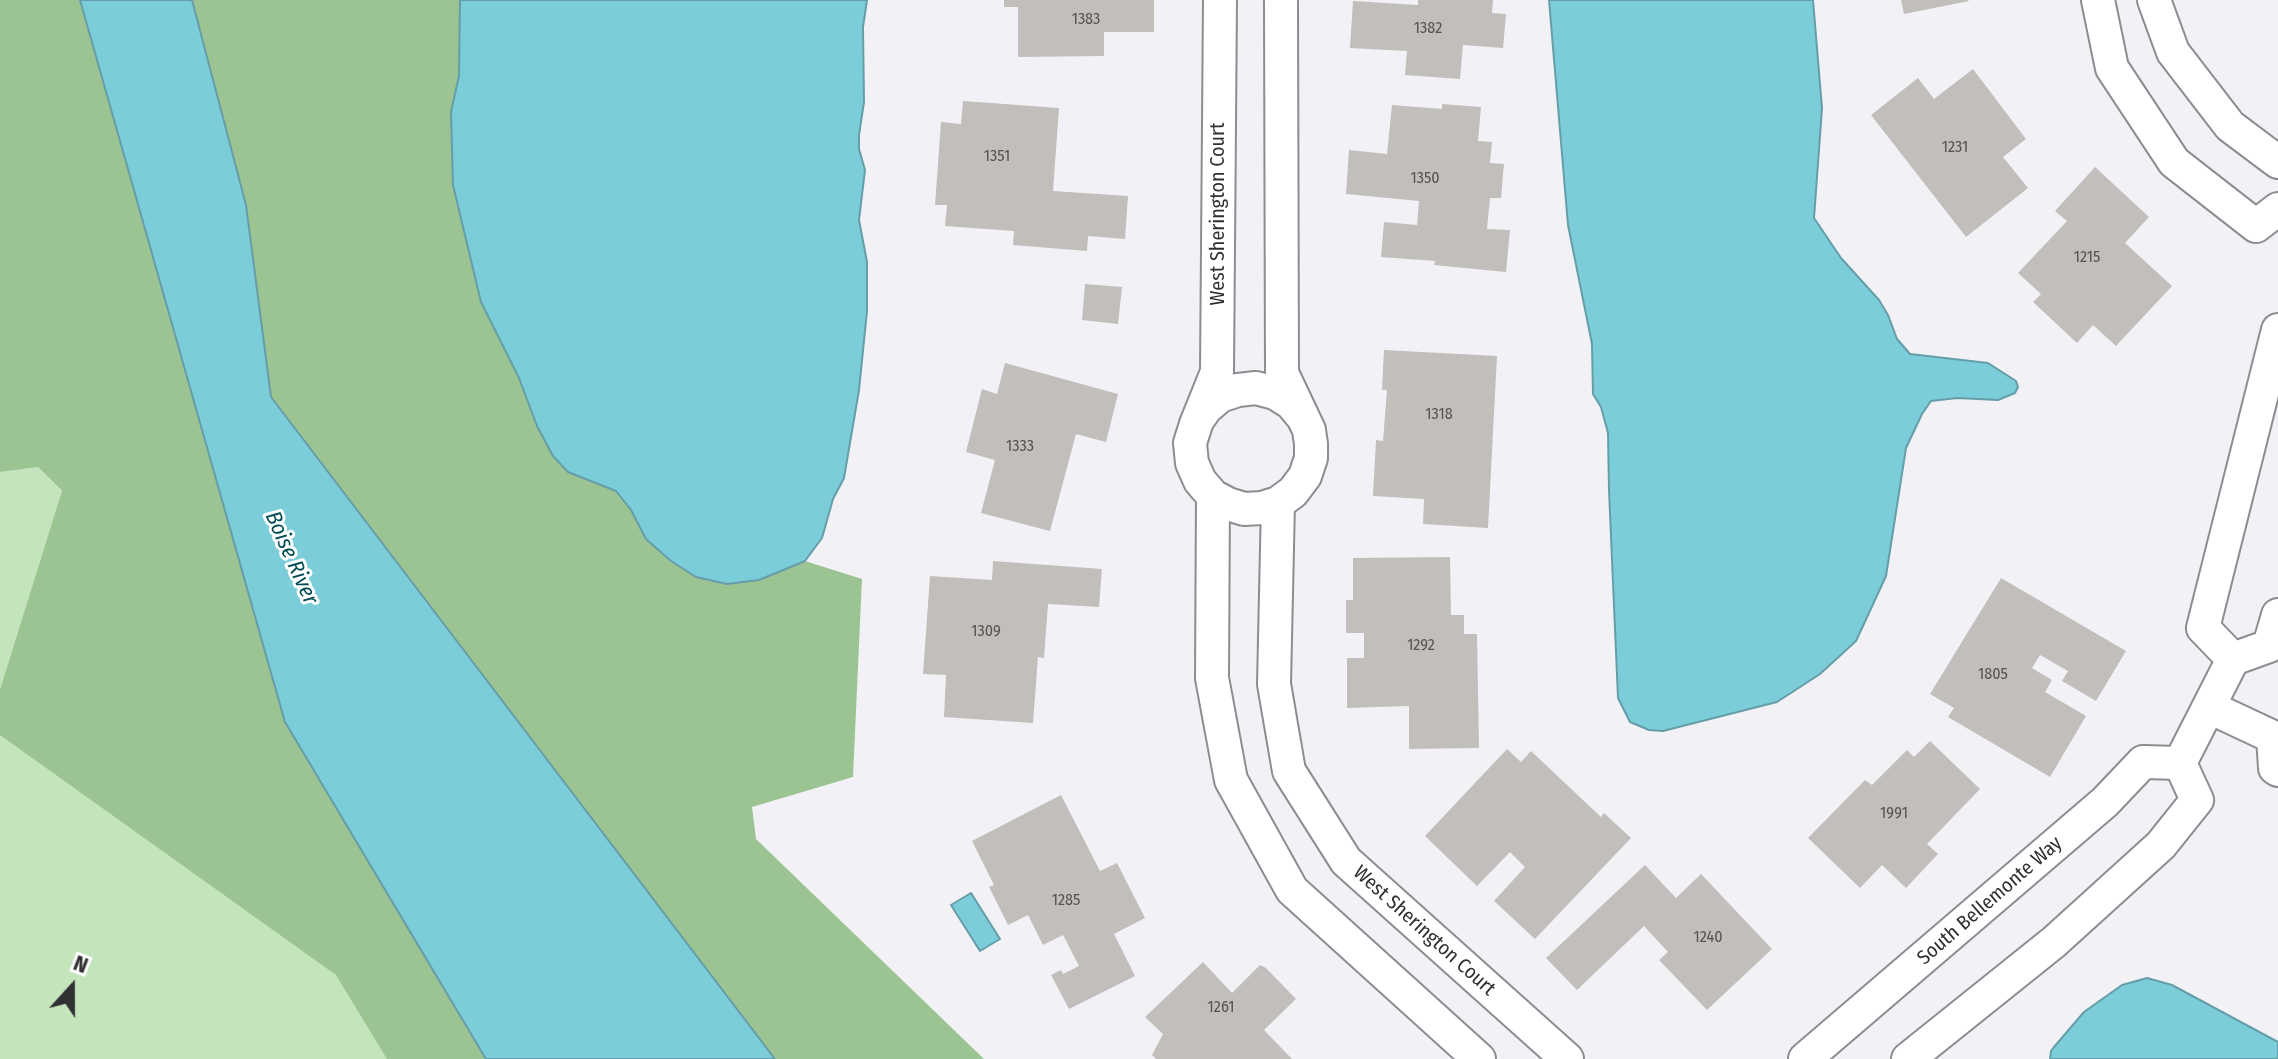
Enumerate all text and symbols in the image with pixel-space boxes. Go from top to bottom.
house number: 1383 [1072,10,1100,30]
house number: 1382 [1414,19,1442,39]
street label: West Sherington Court [1206,123,1230,305]
house number: 1231 [1942,138,1968,158]
house number: 1351 [984,147,1010,167]
house number: 1350 [1410,169,1440,189]
house number: 1215 [2074,248,2100,268]
house number: 1318 [1425,405,1453,425]
house number: 1333 [1006,437,1034,457]
water label: Boise River [259,507,323,609]
house number: 1309 [971,622,1001,642]
house number: 1292 [1407,636,1435,656]
house number: 1805 [1978,665,2008,685]
house number: 1991 [1880,804,1908,824]
street label: South Bellemonte Way [1913,832,2067,970]
street label: West Sherington Court [1348,861,1500,1001]
house number: 1285 [1052,891,1080,911]
house number: 1240 [1693,928,1723,948]
north arrow [32,947,112,1027]
text: N [70,949,92,979]
house number: 1261 [1208,998,1234,1018]

